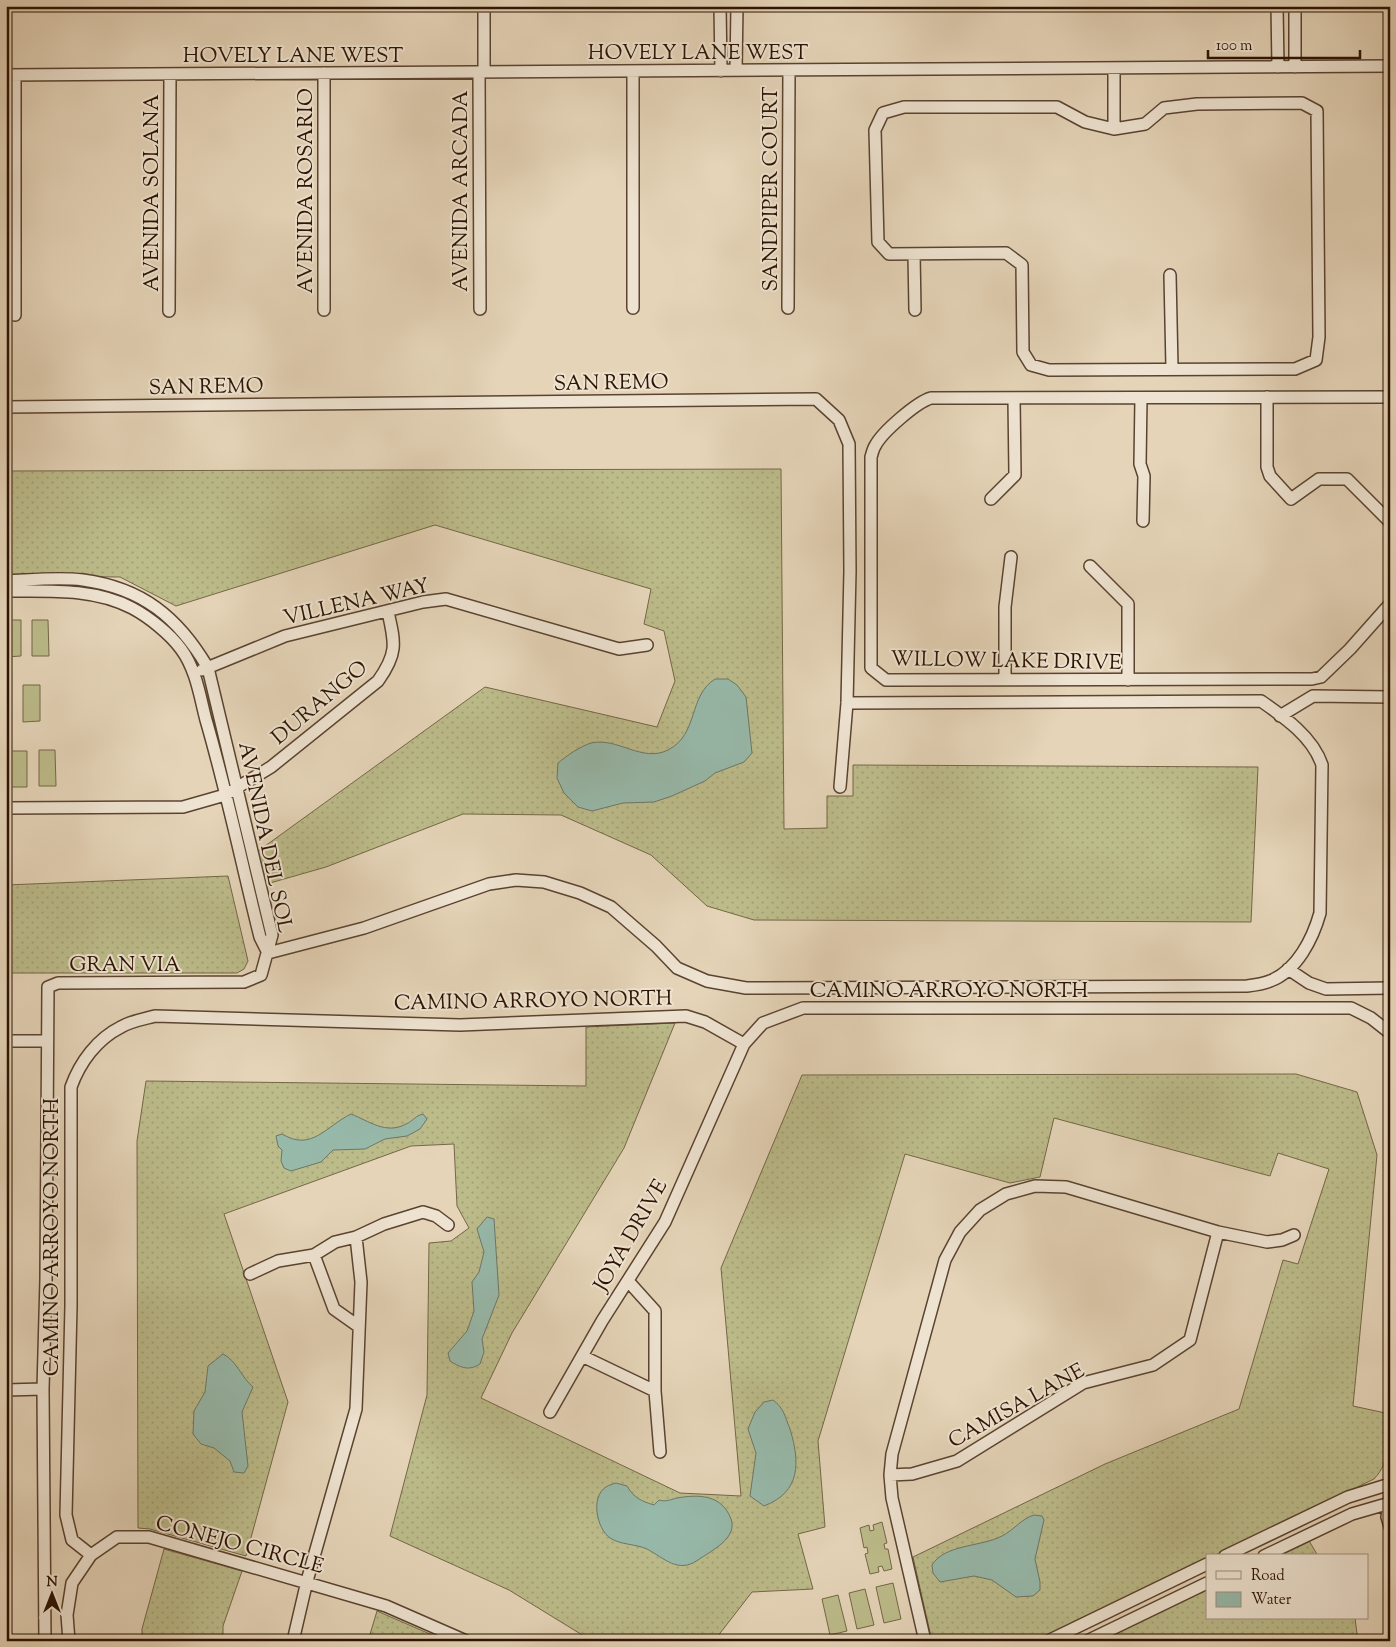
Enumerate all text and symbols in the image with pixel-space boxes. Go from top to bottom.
scale bar [1208,28,1361,60]
text: 100 m [1216,36,1253,57]
street label: HOVELY LANE WEST [588,39,808,69]
street label: HOVELY LANE WEST [183,42,403,72]
street label: SANDPIPER COURT [757,86,787,292]
street label: AVENIDA ROSARIO [292,88,322,294]
street label: AVENIDA ARCADA [447,90,477,292]
street label: AVENIDA SOLANA [138,94,168,292]
street label: SAN REMO [553,368,669,400]
street label: SAN REMO [148,372,264,404]
street label: VILLENA WAY [280,572,433,634]
street label: WILLOW LAKE DRIVE [890,645,1122,679]
street label: DURANGO [266,654,375,753]
street label: AVENIDA DEL SOL [229,739,299,936]
street label: GRAN VIA [69,951,181,981]
street label: CAMINO ARROYO NORTH [810,977,1089,1007]
street label: CAMINO ARROYO NORTH [394,985,673,1019]
street label: CAMINO ARROYO NORTH [38,1097,68,1376]
street label: JOYA DRIVE [587,1174,676,1299]
street label: CAMISA LANE [943,1357,1091,1457]
street label: CONEJO CIRCLE [152,1509,327,1583]
legend [1206,1554,1368,1620]
text: Road [1251,1566,1285,1587]
north arrow [28,1570,78,1620]
text: N [46,1573,58,1593]
text: Water [1251,1590,1292,1611]

